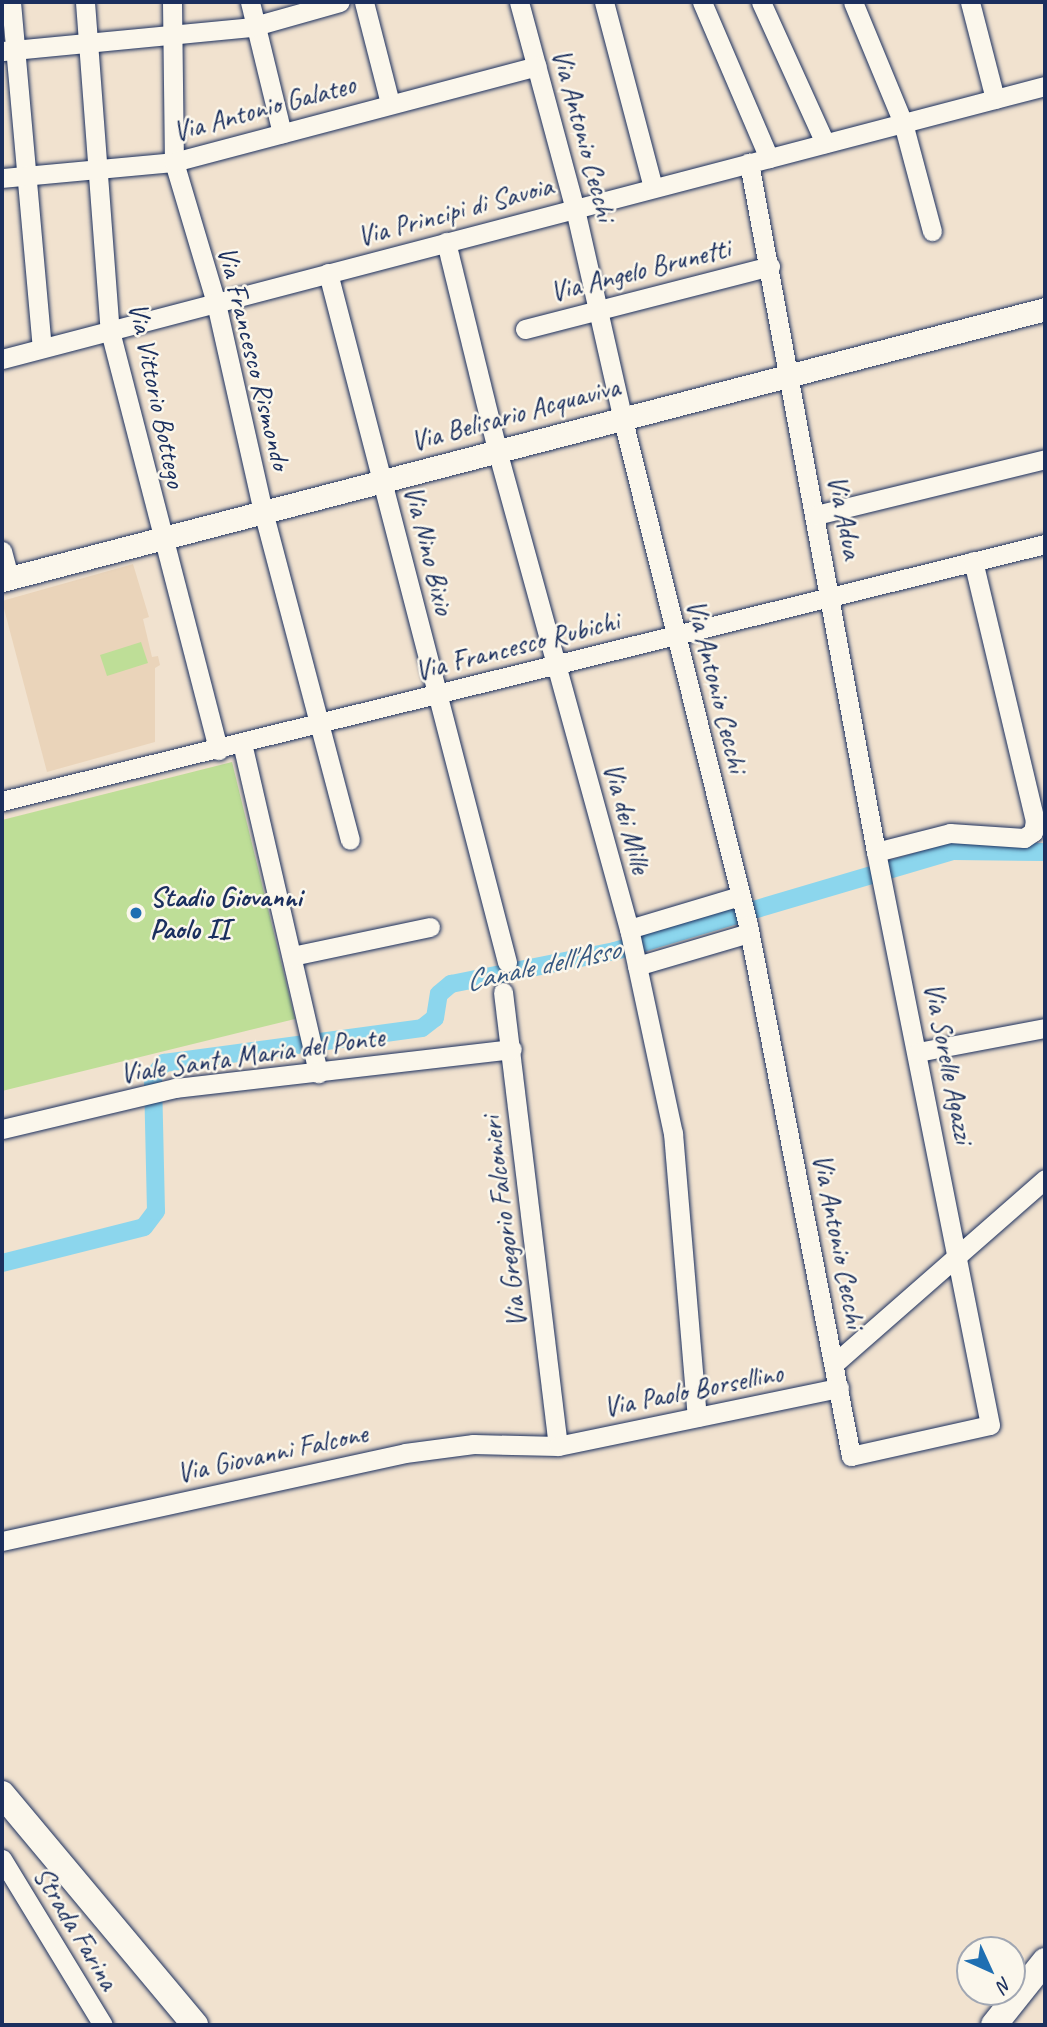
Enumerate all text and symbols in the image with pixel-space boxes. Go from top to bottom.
street label: Via Antonio Cecchi [545,45,623,225]
street label: Via Antonio Galateo [169,68,359,148]
street label: Via Principi di Savoia [354,169,556,253]
street label: Via Angelo Brunetti [547,231,733,309]
street label: Via Francesco Rismondo [210,242,298,474]
street label: Via Vittorio Bottego [121,299,193,491]
street label: Via Belisario Acquaviva [406,370,624,458]
street label: Via Adua [821,473,869,561]
street label: Via Nino Bixio [397,481,461,619]
street label: Via Antonio Cecchi [679,596,755,776]
street label: Via Francesco Rubichi [411,604,623,688]
street label: Via dei Mille [596,759,658,877]
place label: Stadio Giovanni Paolo II [150,880,302,946]
marker: Stadio Giovanni Paolo II [128,905,144,921]
water label: Canale dell'Asso [462,931,622,999]
street label: Via Sorelle Agazzi [917,979,981,1147]
street label: Viale Santa Maria del Ponte [118,1020,386,1090]
street label: Via Gregorio Falconieri [474,1115,534,1329]
street label: Via Antonio Cecchi [806,1151,872,1331]
street label: Via Paolo Borsellino [600,1356,786,1424]
street label: Via Giovanni Falcone [174,1416,370,1490]
street label: Strada Farina [26,1860,126,1996]
north arrow [956,1936,1026,2006]
text: N [992,1972,1017,1997]

